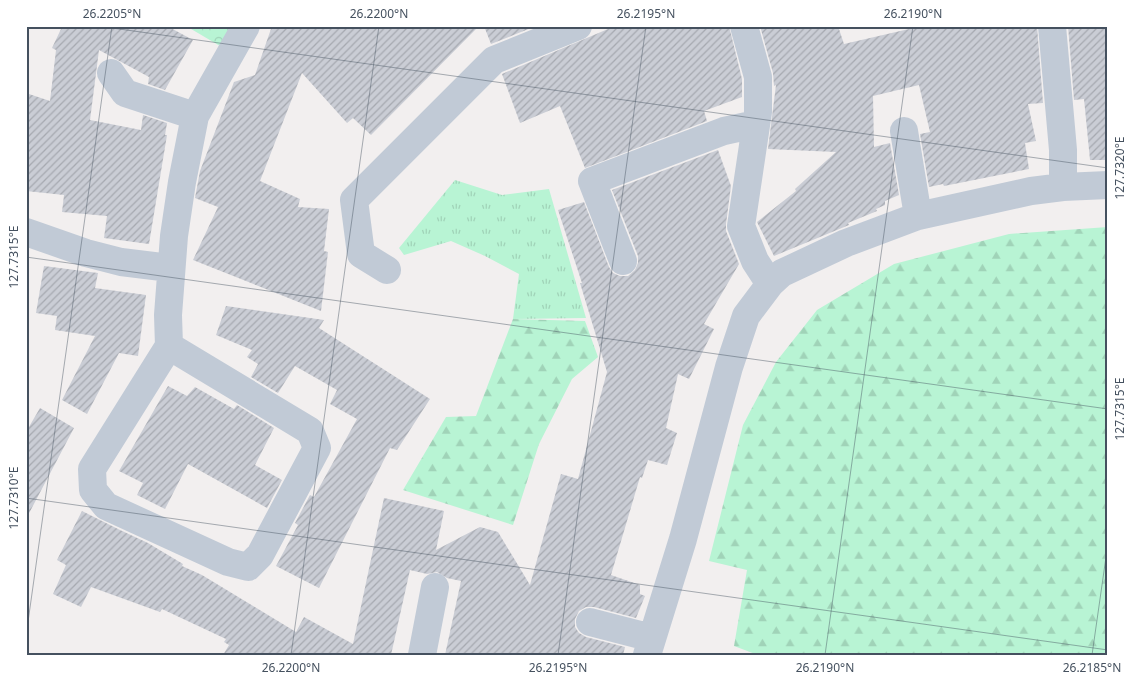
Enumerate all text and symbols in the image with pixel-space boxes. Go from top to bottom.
text: 26.2205°N [83,5,141,22]
text: 26.2200°N [350,5,408,22]
text: 26.2195°N [617,5,675,22]
text: 26.2190°N [884,5,942,22]
text: 127.7320°E [1111,136,1128,200]
text: 127.7315°E [5,225,22,289]
text: 127.7315°E [1111,377,1128,441]
text: 127.7310°E [5,466,22,530]
text: 26.2200°N [262,659,320,676]
text: 26.2195°N [529,659,587,676]
text: 26.2190°N [796,659,854,676]
text: 26.2185°N [1063,659,1121,676]

